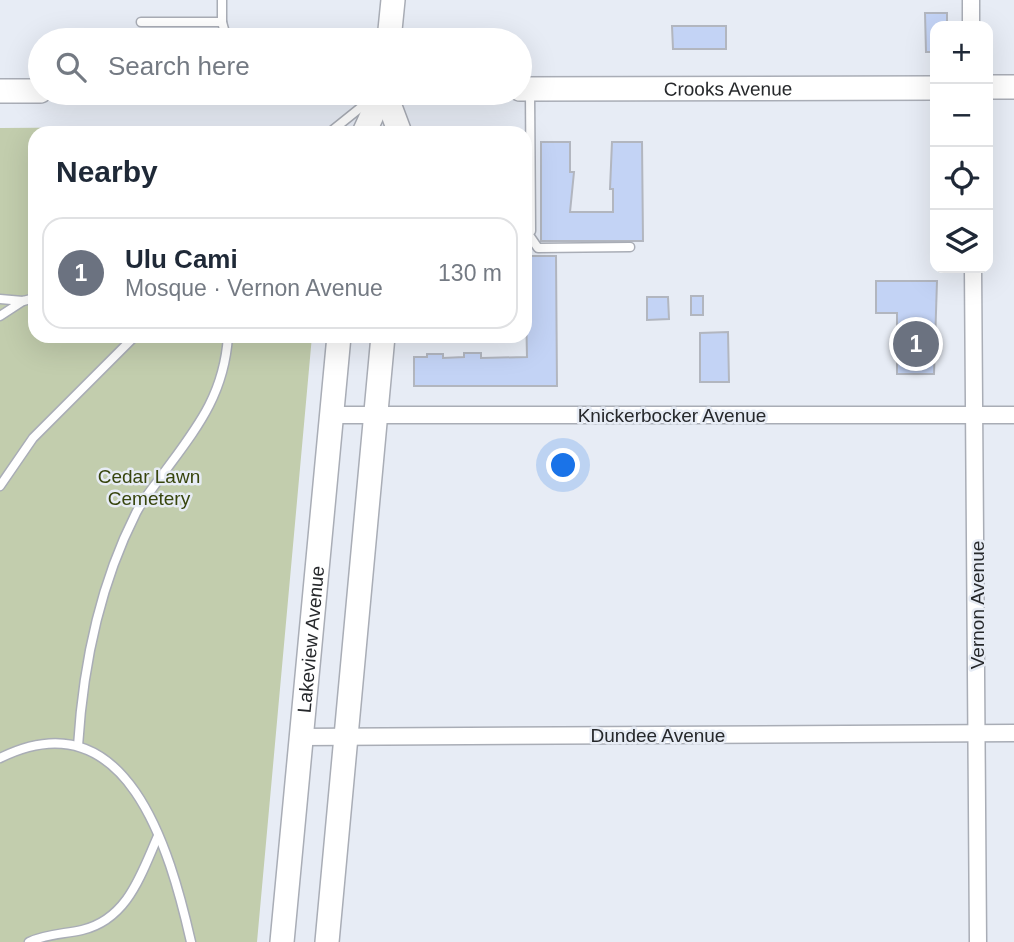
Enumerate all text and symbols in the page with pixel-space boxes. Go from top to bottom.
map controls [930,21,993,273]
button: + [930,21,993,84]
search box [28,28,532,105]
icon: search [52,48,90,86]
text: Search here [108,51,250,81]
street label: Crooks Avenue [664,78,792,100]
button: − [930,84,993,147]
button: locate [930,147,993,210]
text: Nearby [56,155,158,188]
button: layers [930,210,993,273]
text: Ulu Cami [125,244,238,274]
text: 1 [75,260,87,286]
text: 130 m [438,260,502,286]
text: Mosque · Vernon Avenue [125,275,383,301]
pin: 1 [893,318,939,370]
street label: Knickerbocker Avenue [578,405,766,426]
your location [546,448,580,482]
park label: Cedar Lawn Cemetery [98,466,200,509]
street label: Vernon Avenue [967,541,988,669]
street label: Lakeview Avenue [294,565,328,714]
street label: Dundee Avenue [591,725,725,746]

